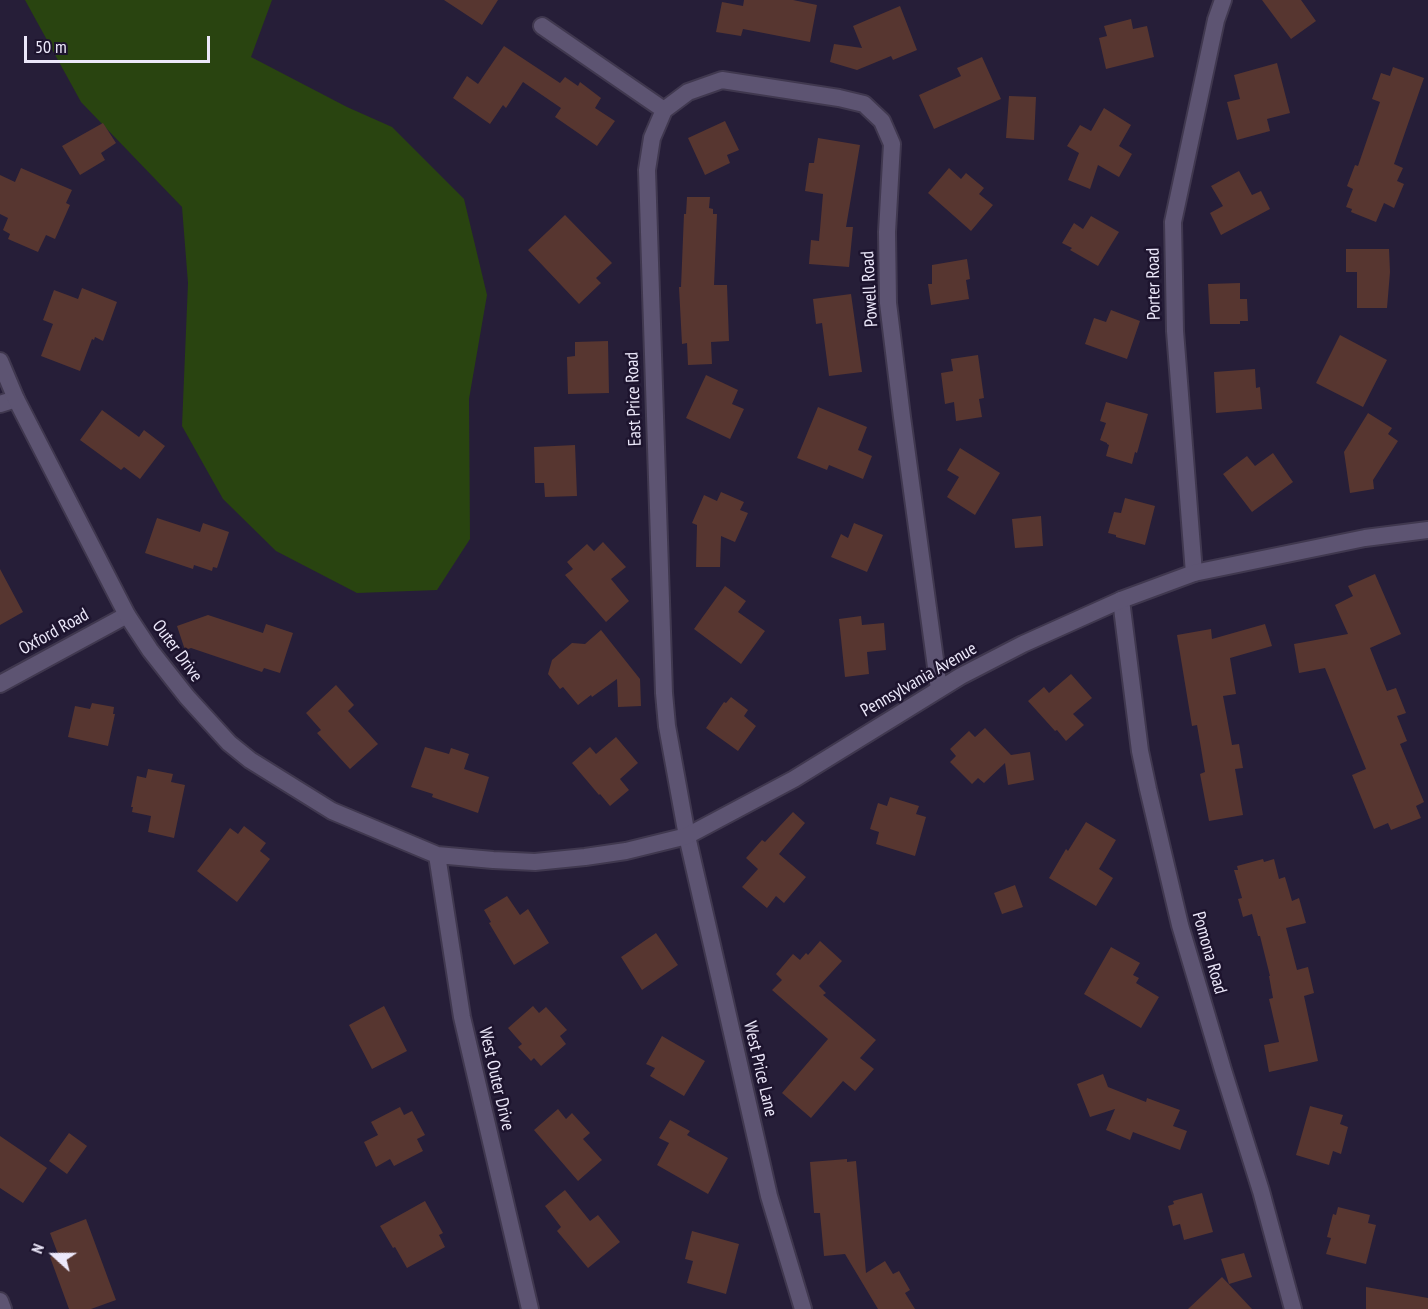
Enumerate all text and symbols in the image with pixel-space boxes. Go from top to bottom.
scale bar [27,24,213,62]
text: 50 m [35,35,67,58]
street label: Porter Road [1143,248,1165,320]
street label: Powell Road [857,250,883,328]
street label: East Price Road [622,352,646,446]
street label: Oxford Road [15,604,93,660]
street label: Outer Drive [147,616,207,686]
street label: Pennsylvania Avenue [857,638,981,722]
street label: Pomona Road [1187,909,1231,997]
street label: West Price Lane [739,1019,781,1119]
street label: West Outer Drive [474,1025,518,1133]
north arrow [24,1225,84,1285]
text: N [26,1241,48,1256]

